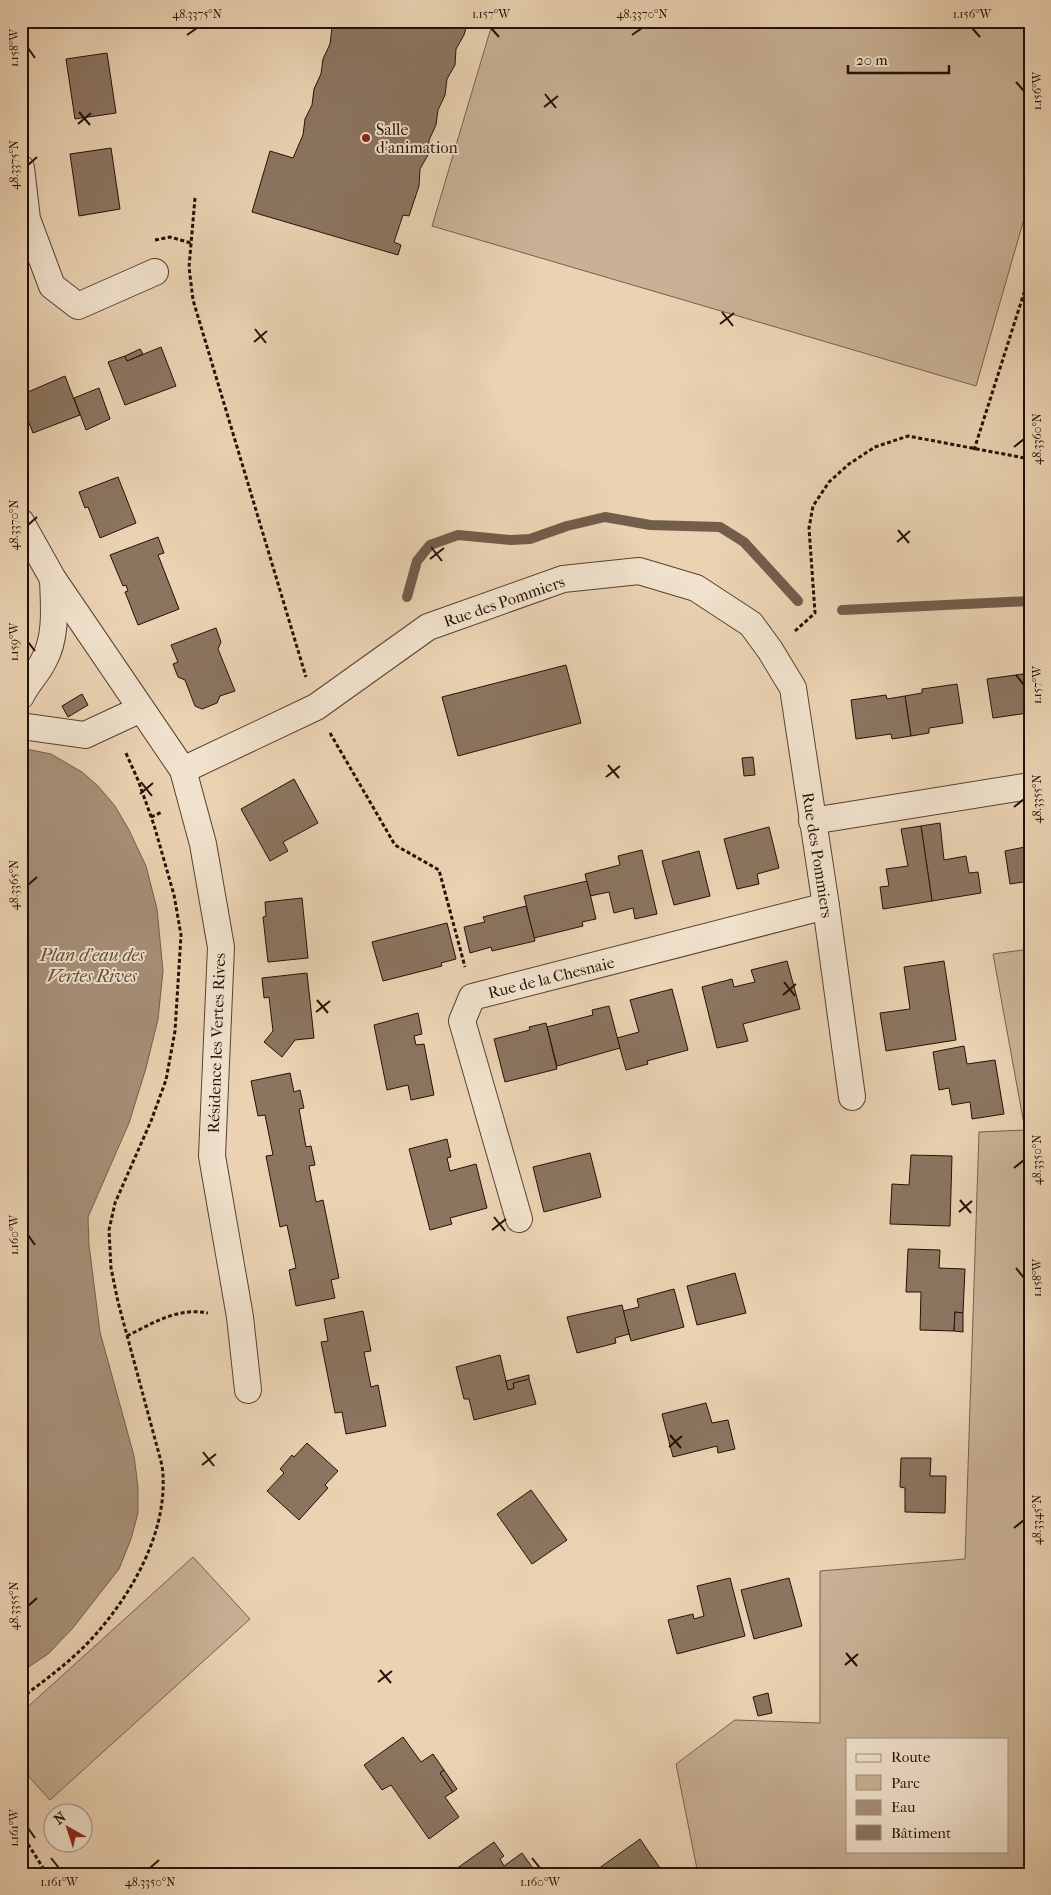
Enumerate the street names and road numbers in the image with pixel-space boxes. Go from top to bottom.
street label: Rue des Pommiers [441,572,567,631]
street label: Rue des Pommiers [798,791,837,919]
street label: Résidence les Vertes Rives [204,952,229,1134]
street label: Rue de la Chesnaie [486,953,616,1002]

